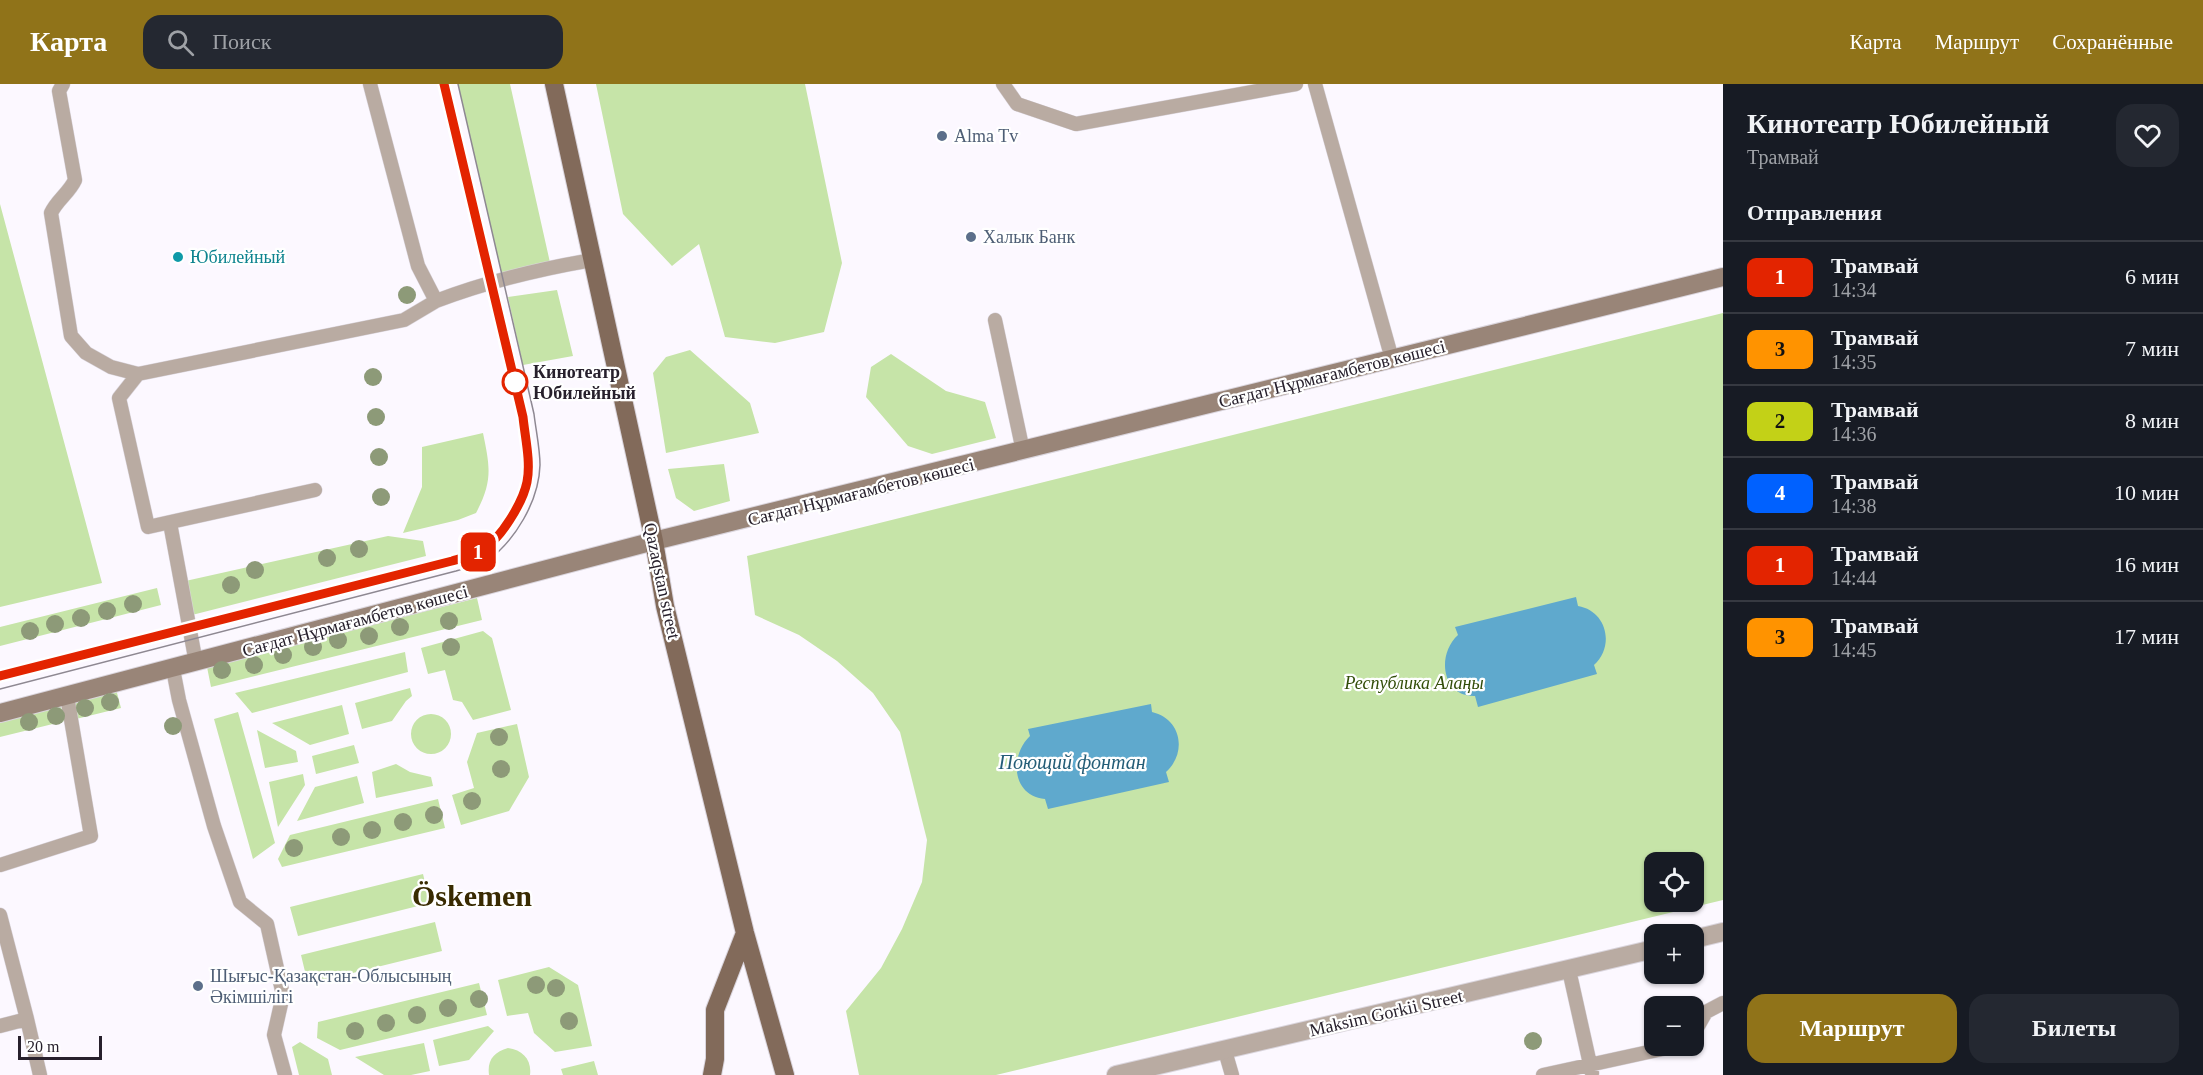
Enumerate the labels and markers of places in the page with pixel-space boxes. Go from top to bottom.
place label: Alma Tv [954,126,1018,146]
marker: Alma Tv [935,129,949,143]
place label: Халык Банк [983,227,1075,247]
marker: Халык Банк [964,230,978,244]
place label: Юбилейный [190,247,286,267]
marker: Юбилейный [171,250,185,264]
place label: Кинотеатр Юбилейный [533,362,636,403]
marker: Кинотеатр Юбилейный [502,369,528,395]
place label: Шығыс-Қазақстан-Облысының Әкімшілігі [210,966,452,1007]
marker: Шығыс-Қазақстан-Облысының Әкімшілігі [191,979,205,993]

